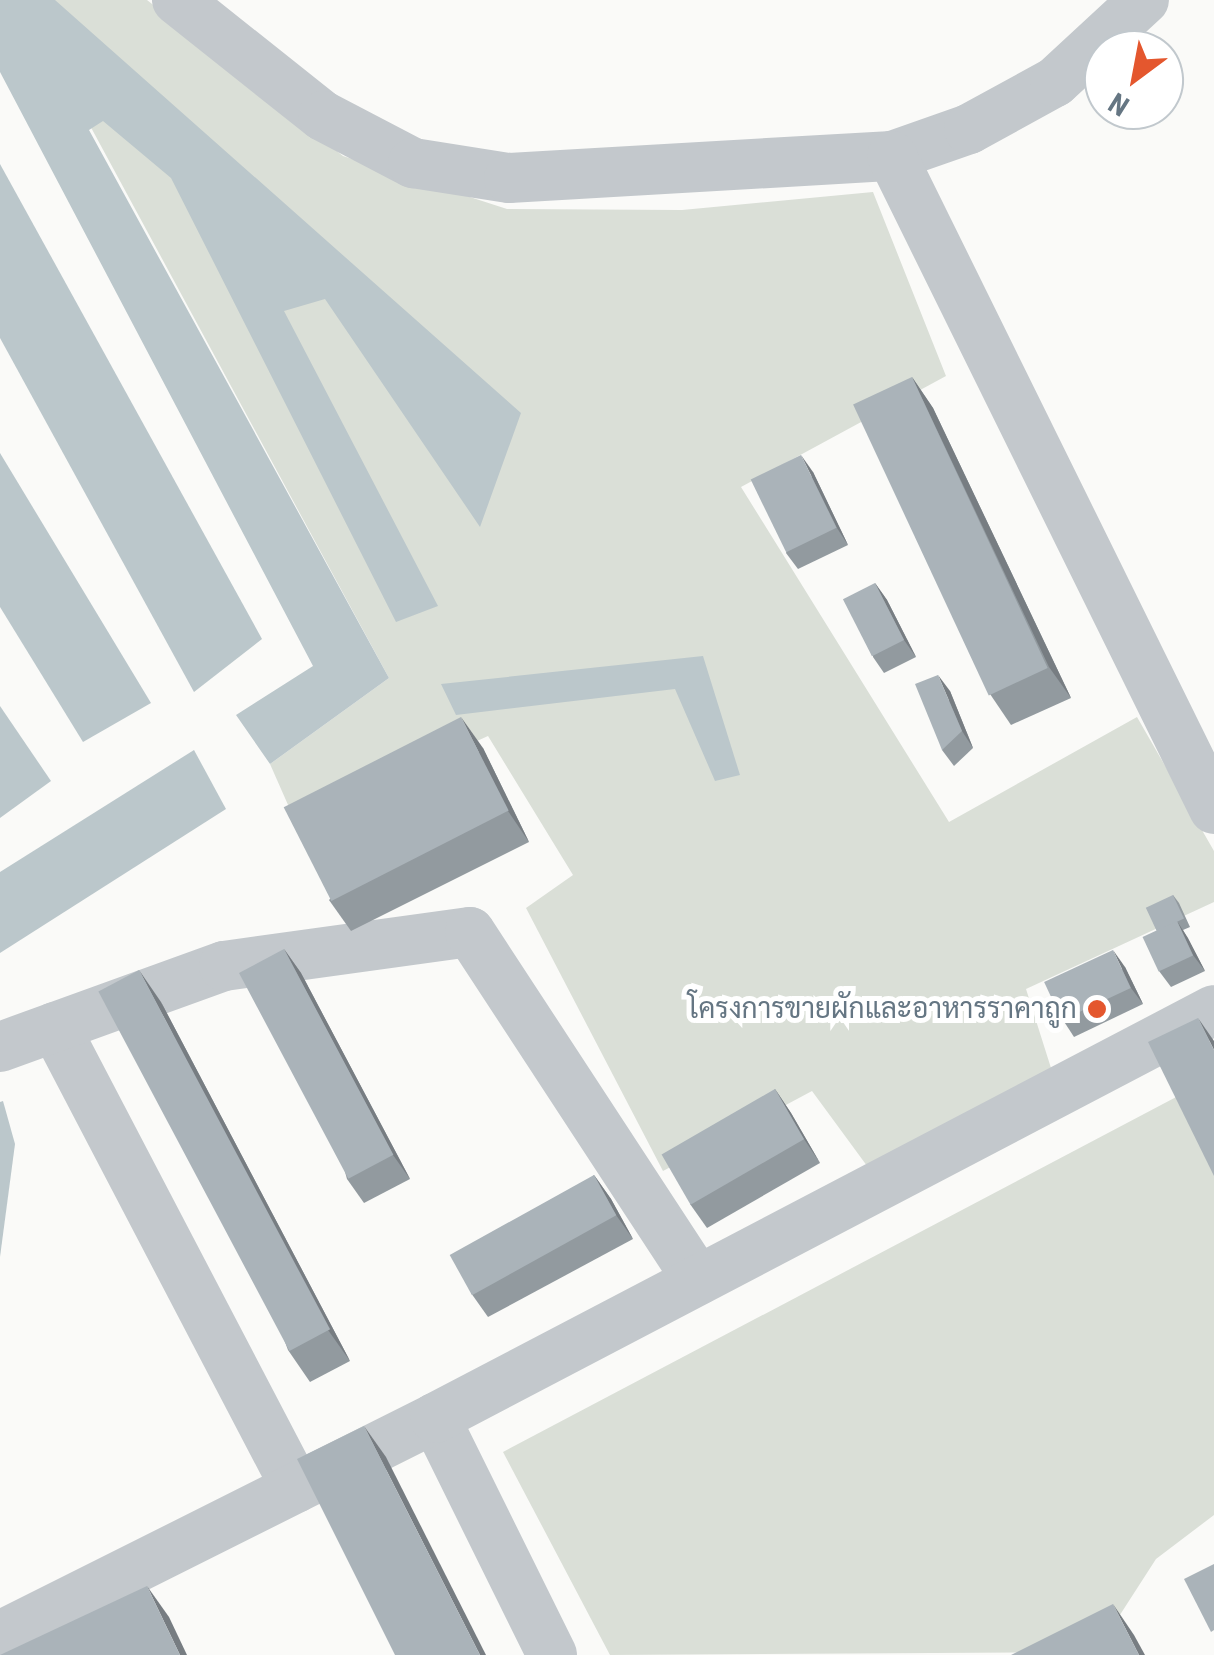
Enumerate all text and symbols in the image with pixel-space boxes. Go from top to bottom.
north arrow [1084,30,1184,130]
text: N [1103,86,1135,123]
place label: โครงการขายผักและอาหารราคาถูก [688,992,1077,1026]
marker: โครงการขายผักและอาหารราคาถูก [1086,998,1108,1020]

